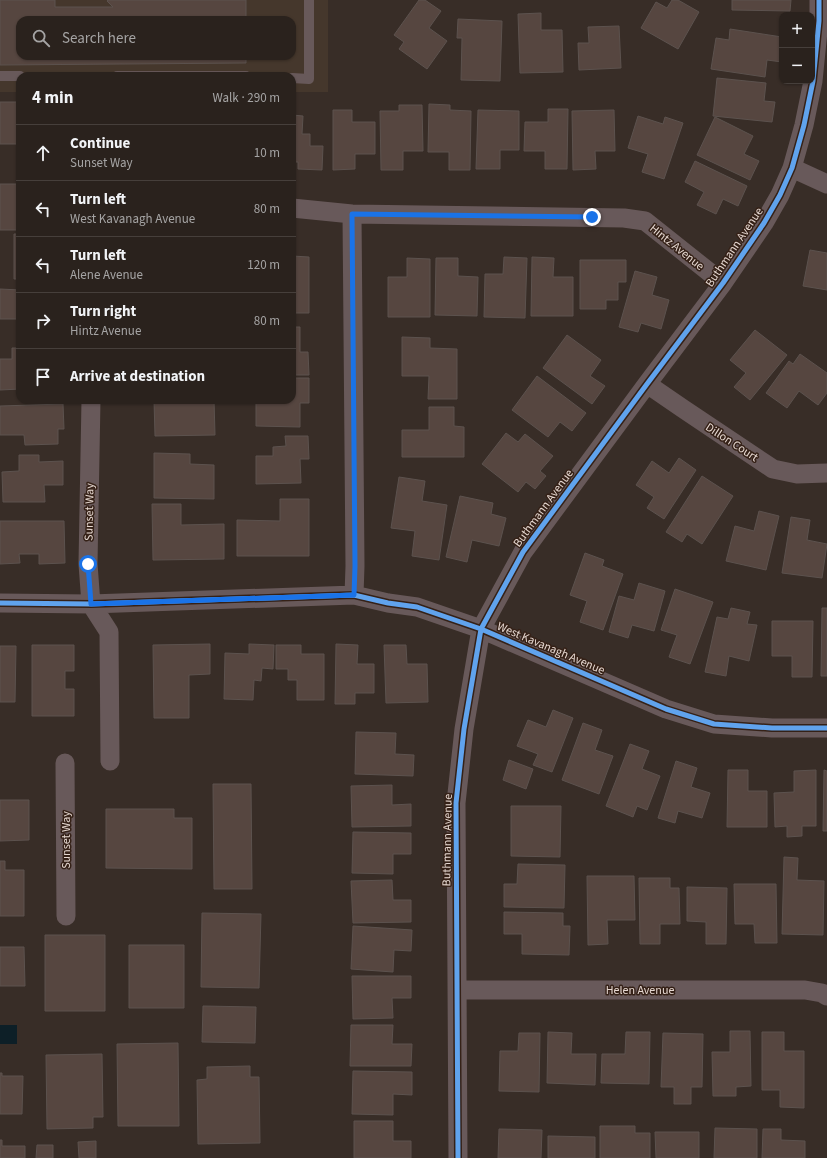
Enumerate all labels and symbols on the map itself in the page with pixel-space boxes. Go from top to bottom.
street label: Buthmann Avenue [701,204,767,290]
route end [583,208,601,226]
street label: Hintz Avenue [646,220,708,275]
street label: Dillon Court [702,419,762,466]
street label: Buthmann Avenue [509,466,578,551]
street label: Sunset Way [80,483,99,541]
route start [79,555,97,573]
street label: West Kavanagh Avenue [494,618,607,679]
street label: Buthmann Avenue [438,793,457,886]
street label: Sunset Way [58,811,75,869]
street label: Helen Avenue [606,982,674,999]

